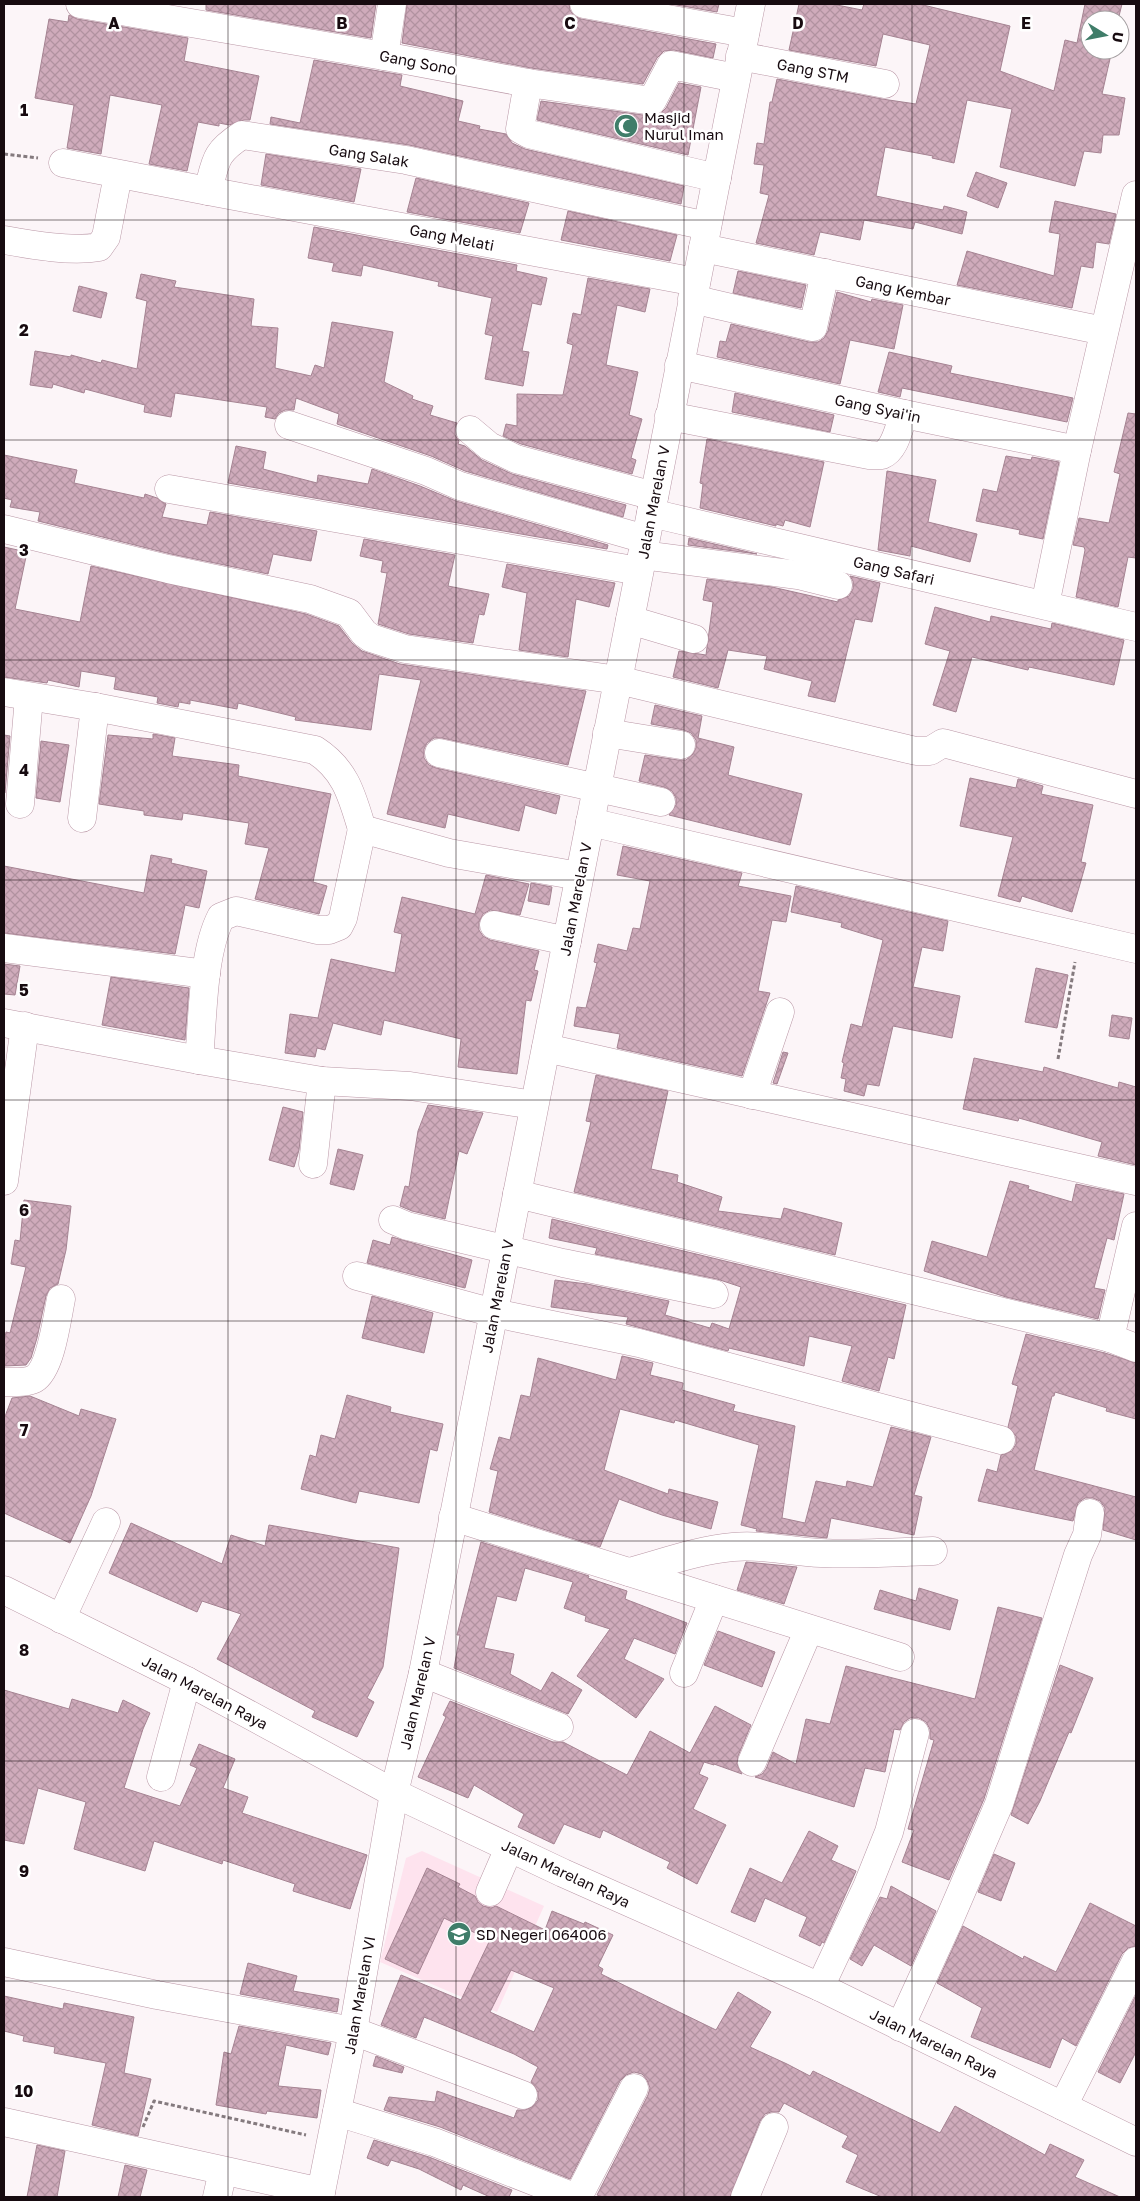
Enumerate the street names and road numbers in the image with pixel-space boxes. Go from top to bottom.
street label: Gang Sono [378,46,458,78]
street label: Gang STM [775,54,851,86]
street label: Gang Salak [328,140,411,170]
street label: Gang Melati [408,220,496,254]
street label: Gang Kembar [854,271,952,309]
street label: Gang Syai'in [833,390,923,426]
street label: Jalan Marelan V [633,444,673,560]
street label: Gang Safari [852,552,936,588]
street label: Jalan Marelan V [555,841,595,957]
street label: Jalan Marelan V [477,1238,517,1354]
street label: Jalan Marelan V [395,1635,439,1751]
street label: Jalan Marelan Raya [139,1651,271,1733]
street label: Jalan Marelan Raya [499,1835,633,1911]
street label: Jalan Marelan VI [340,1934,378,2056]
street label: Jalan Marelan Raya [867,2004,1001,2082]

